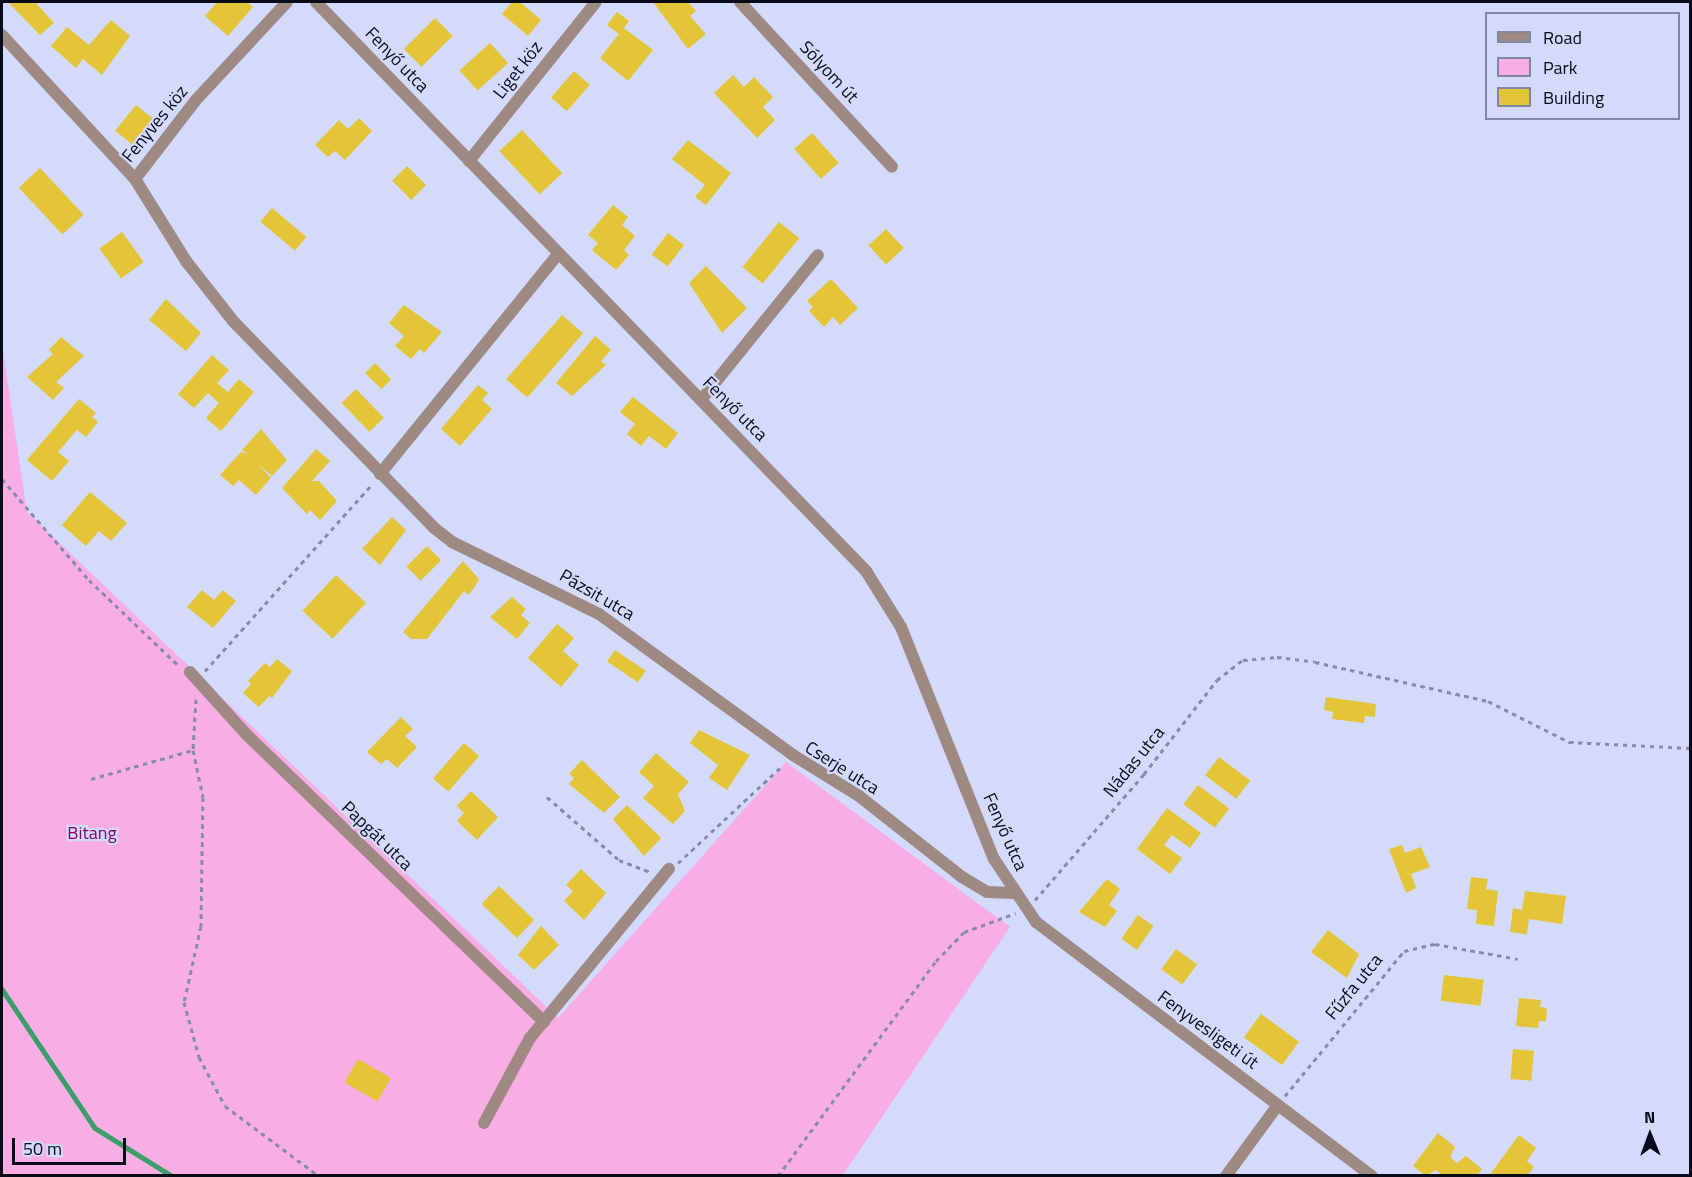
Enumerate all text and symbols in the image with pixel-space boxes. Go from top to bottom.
legend [1485,12,1680,120]
street label: Fenyő utca [361,23,433,97]
text: Road [1543,24,1582,51]
street label: Liget köz [489,37,547,103]
street label: Sólyom út [795,37,863,107]
text: Park [1543,54,1577,81]
street label: Fenyves köz [118,81,192,167]
text: Building [1543,84,1604,111]
street label: Fenyő utca [698,372,772,446]
street label: Pázsit utca [556,565,638,625]
street label: Nádas utca [1099,722,1169,802]
street label: Cserje utca [801,737,883,799]
street label: Fenyő utca [978,790,1032,874]
street label: Papgát utca [337,797,417,875]
park label: Bitang [67,822,117,844]
street label: Fűzfa utca [1321,950,1387,1024]
street label: Fenyvesligeti út [1154,986,1262,1074]
north arrow [1620,1105,1680,1165]
text: N [1644,1105,1655,1129]
scale bar [15,1126,129,1164]
text: 50 m [23,1135,62,1162]

